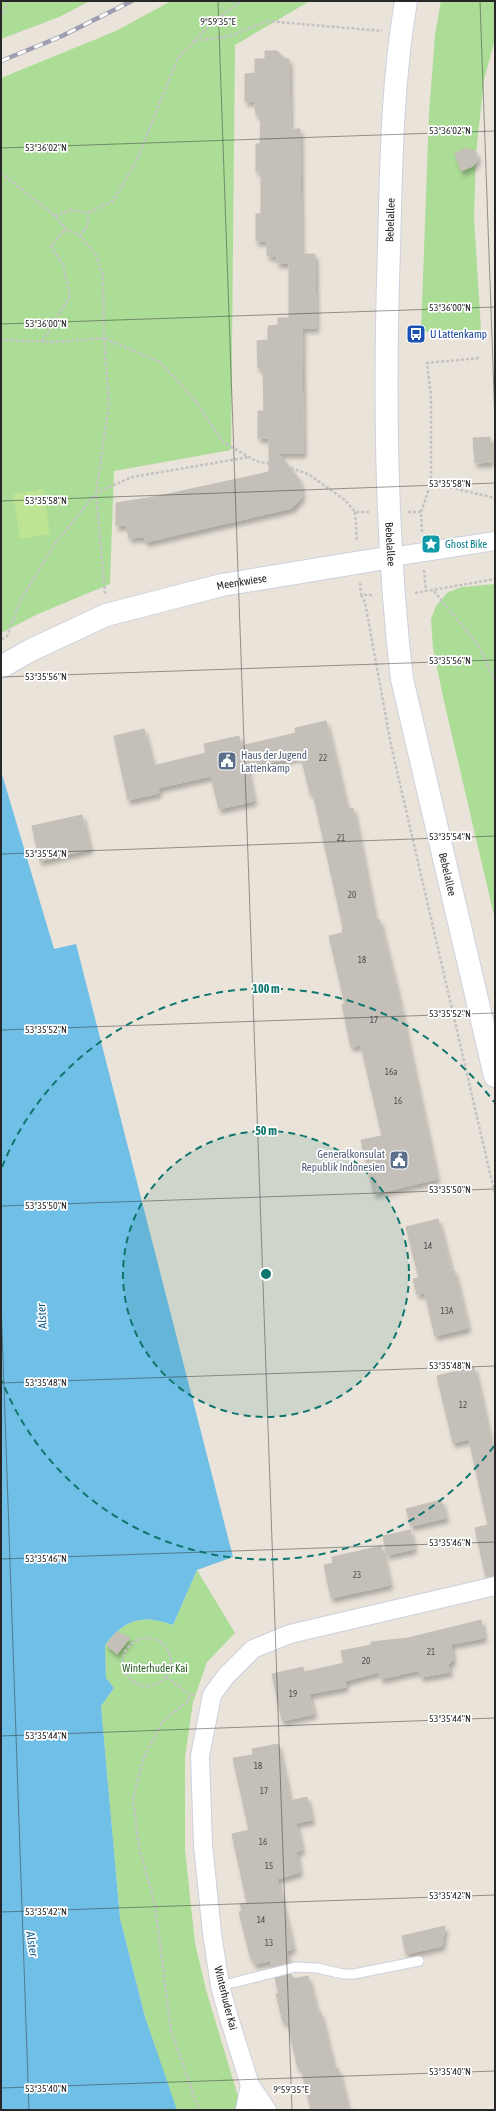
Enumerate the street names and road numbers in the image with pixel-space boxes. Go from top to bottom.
street label: Bebelallee [383,198,397,242]
street label: Bebelallee [383,522,398,567]
street label: Meenkwiese [215,572,268,592]
street label: Bebelallee [437,851,459,897]
street label: Winterhuder Kai [212,1965,240,2031]

